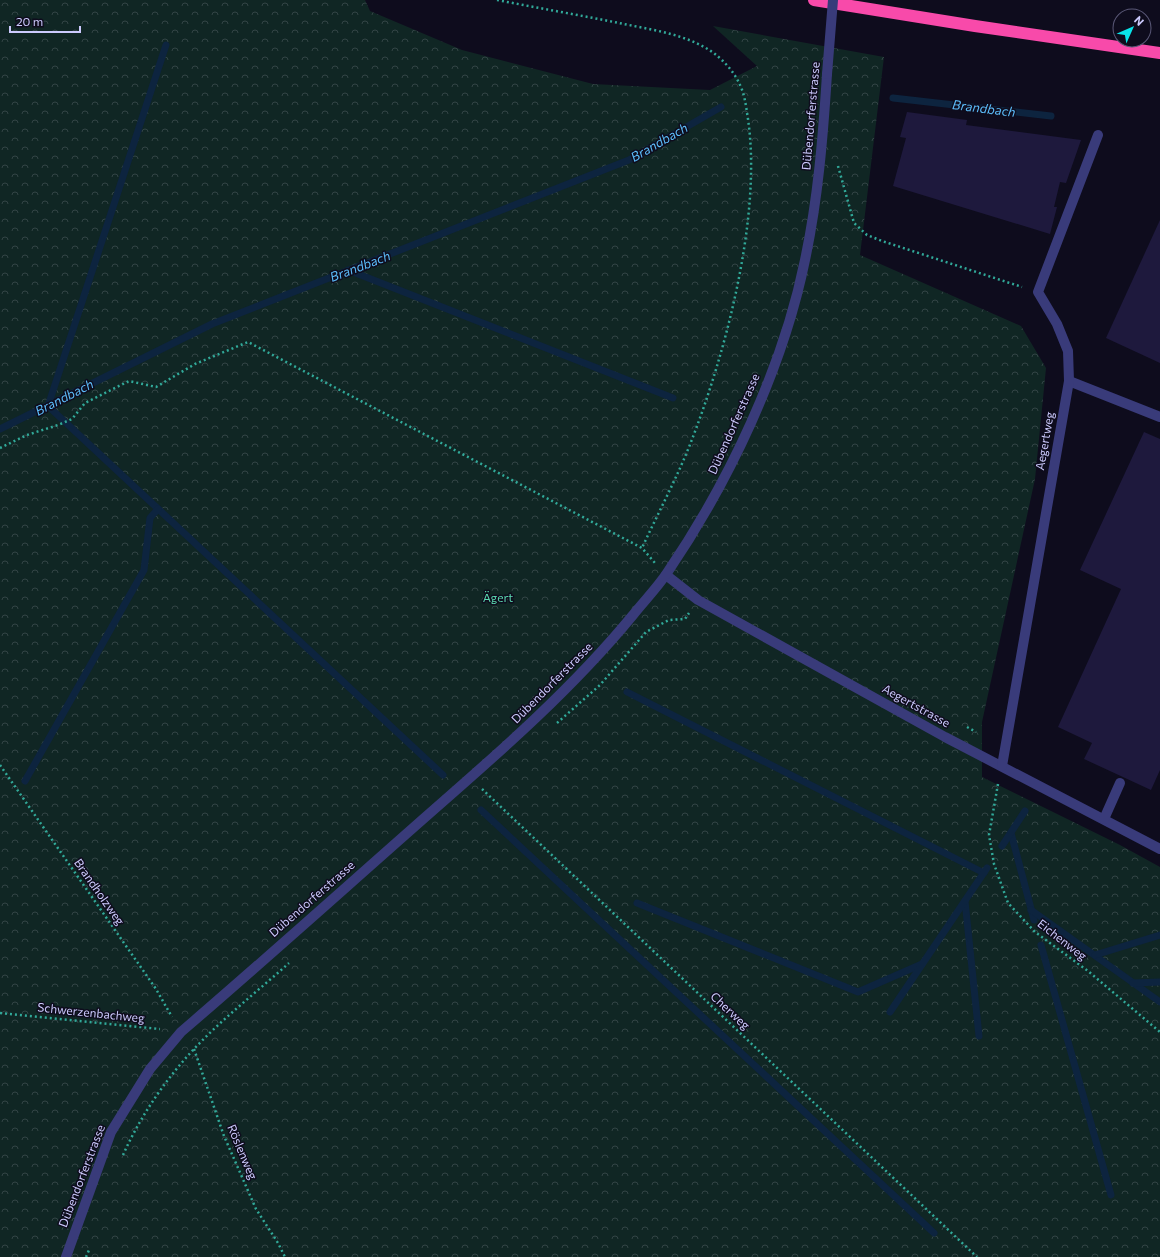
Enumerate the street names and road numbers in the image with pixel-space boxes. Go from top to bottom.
street label: Dübendorferstrasse [798,61,822,171]
street label: Dübendorferstrasse [705,371,762,476]
street label: Aegertweg [1032,410,1056,471]
street label: Dübendorferstrasse [508,639,595,726]
street label: Aegertstrasse [880,681,953,730]
street label: Brandholzweg [72,856,128,928]
street label: Dübendorferstrasse [266,857,357,939]
street label: Eichenweg [1035,916,1090,963]
street label: Cherweg [708,989,754,1032]
street label: Schwerzenbachweg [37,999,146,1025]
street label: Dübendorferstrasse [55,1122,107,1229]
street label: Röslenweg [225,1122,261,1182]

